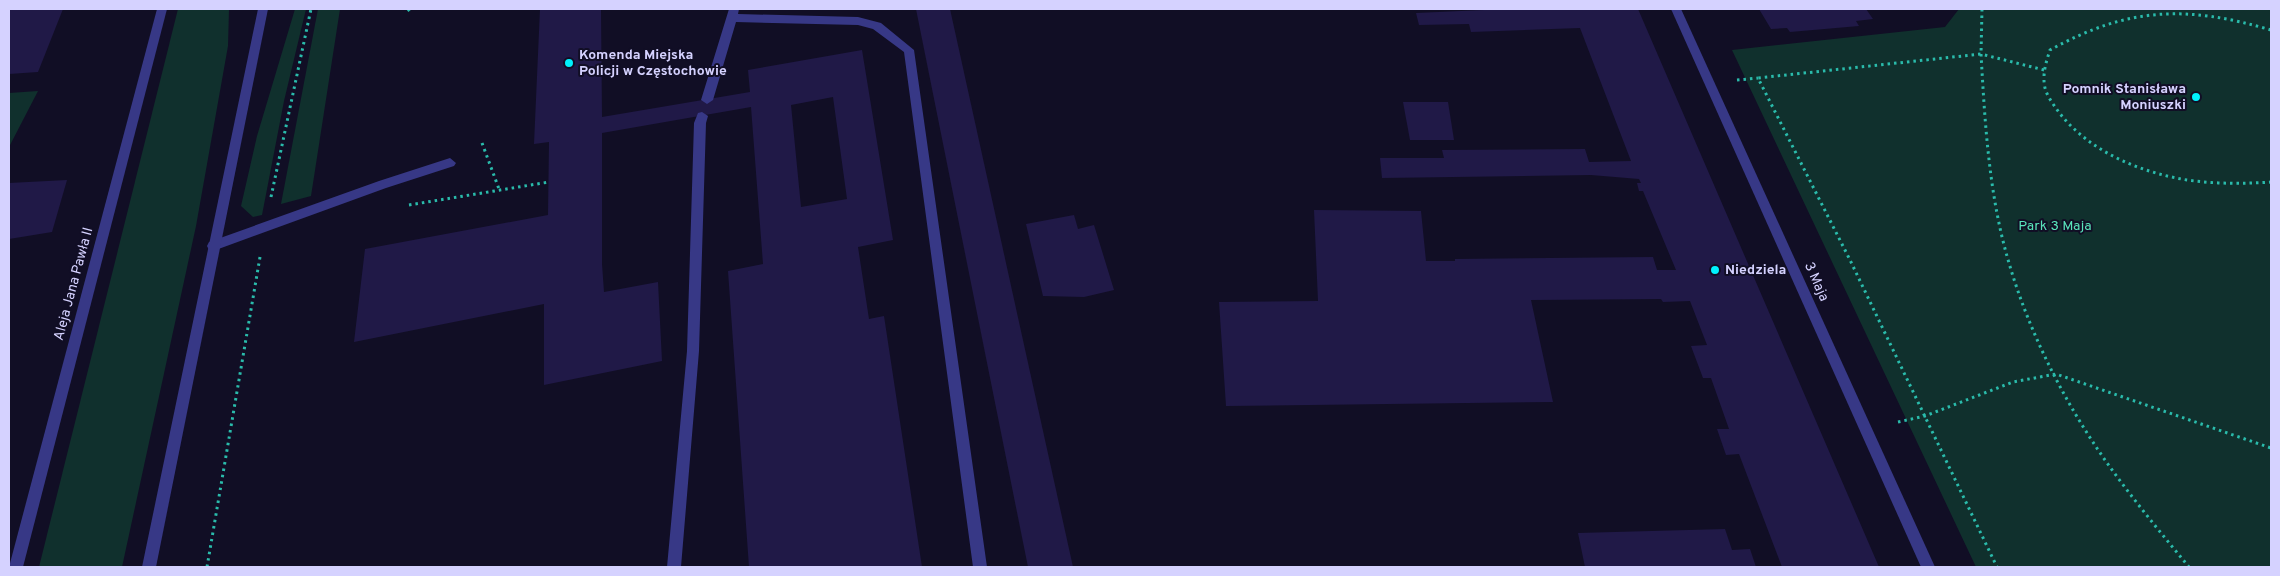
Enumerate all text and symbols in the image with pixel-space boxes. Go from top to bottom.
place label: Komenda Miejska Policji w Częstochowie [579,47,727,80]
marker: Komenda Miejska Policji w Częstochowie [563,57,575,69]
place label: Pomnik Stanisława Moniuszki [2063,81,2186,114]
marker: Pomnik Stanisława Moniuszki [2190,91,2202,103]
park label: Park 3 Maja [2018,218,2092,235]
street label: Aleja Jana Pawła II [51,225,97,343]
street label: 3 Maja [1800,260,1832,304]
place label: Niedziela [1725,262,1786,279]
marker: Niedziela [1709,264,1721,276]

